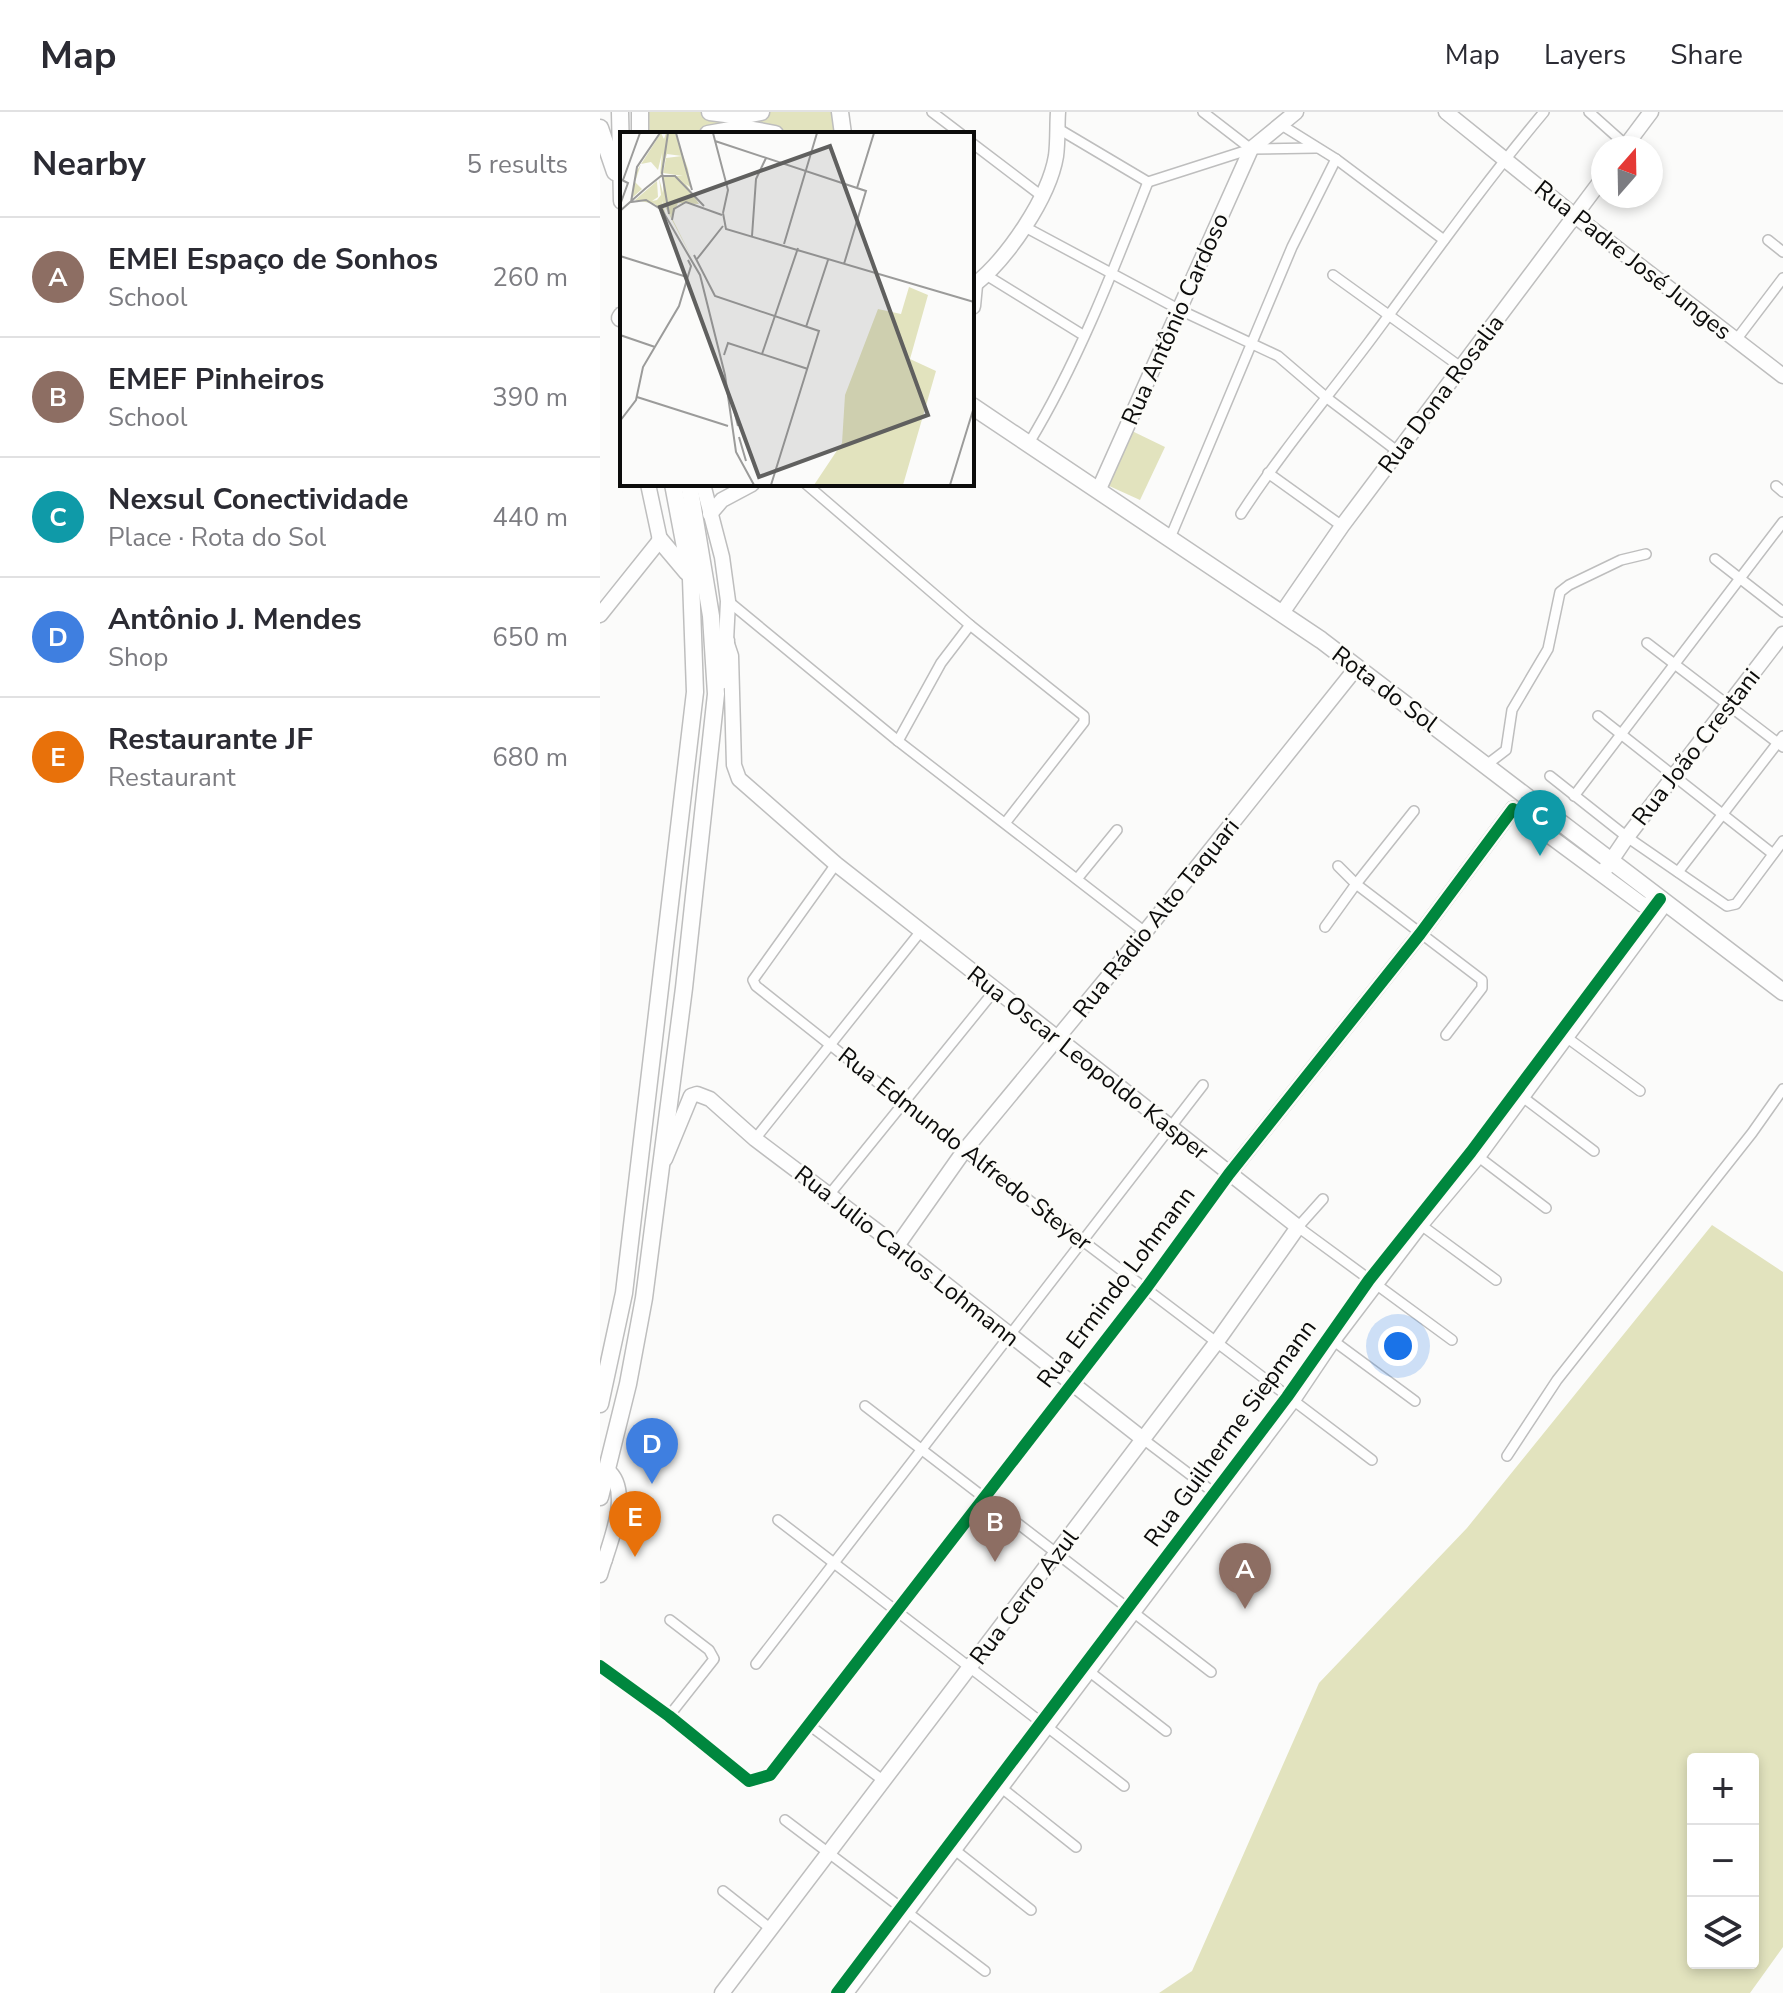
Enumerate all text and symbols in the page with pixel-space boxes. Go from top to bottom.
text: Map [40,30,117,81]
text: Map [1445,36,1500,74]
text: Layers [1544,36,1626,74]
text: Share [1670,36,1743,74]
inset map [620,132,974,486]
north arrow [1591,136,1663,208]
text: Nearby [32,141,146,187]
text: 5 results [467,147,568,182]
street label: Rua Padre José Junges [1528,173,1738,347]
street label: Rua Antônio Cardoso [1114,208,1236,430]
text: EMEI Espaço de Sonhos [108,239,438,280]
text: A [48,260,68,295]
text: 260 m [492,260,568,295]
text: School [108,280,187,315]
street label: Rua Dona Rosalia [1371,308,1511,480]
text: EMEF Pinheiros [108,359,324,400]
text: B [49,380,67,415]
text: 390 m [492,380,568,415]
text: School [108,400,187,435]
text: Nexsul Conectividade [108,479,408,520]
text: C [49,500,67,535]
text: 440 m [492,500,568,535]
text: Place · Rota do Sol [108,520,326,555]
text: Antônio J. Mendes [108,599,362,640]
text: D [48,620,68,655]
text: 650 m [492,620,568,655]
street label: Rota do Sol [1325,639,1445,739]
text: Shop [108,640,168,675]
street label: Rua João Crestani [1625,662,1767,832]
text: Restaurante JF [108,719,313,760]
text: E [50,740,66,775]
text: 680 m [492,740,568,775]
text: Restaurant [108,760,236,795]
pin: C [1514,790,1566,856]
street label: Rua Rádio Alto Taquari [1066,812,1246,1024]
street label: Rua Oscar Leopoldo Kasper [961,959,1216,1168]
street label: Rua Edmundo Alfredo Steyer [832,1040,1099,1258]
street label: Rua Julio Carlos Lohmann [788,1158,1026,1354]
street label: Rua Ermindo Lohmann [1030,1180,1202,1394]
street label: Rua Guilherme Siepmann [1137,1313,1323,1553]
your location [1378,1326,1418,1366]
pin: D [626,1418,678,1484]
pin: E [609,1491,661,1557]
pin: B [969,1496,1021,1562]
street label: Rua Cerro Azul [962,1523,1086,1671]
pin: A [1219,1543,1271,1609]
map controls [1687,1753,1759,1969]
button: + [1687,1753,1759,1825]
button: − [1687,1825,1759,1897]
button: layers [1687,1897,1759,1969]

